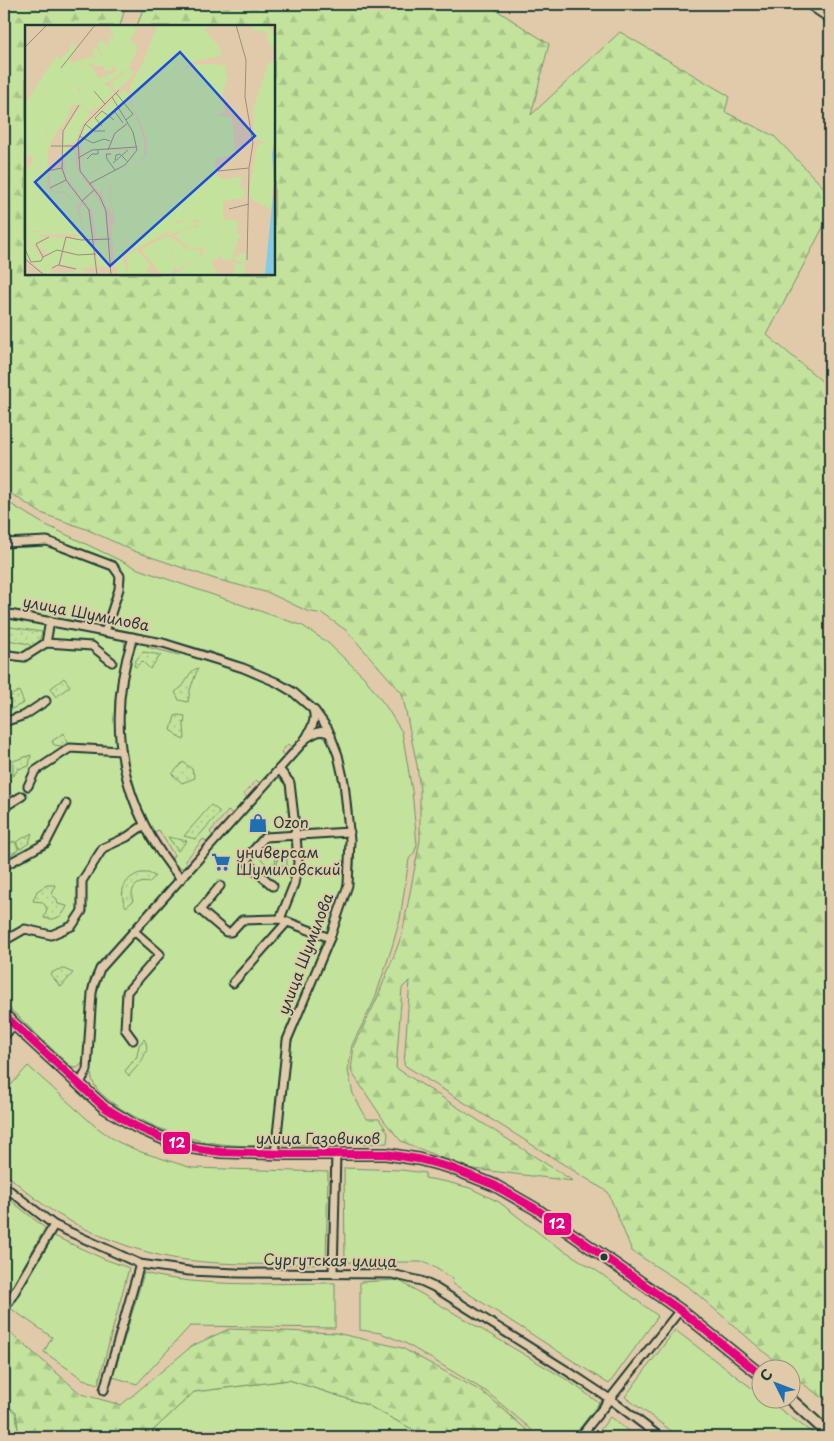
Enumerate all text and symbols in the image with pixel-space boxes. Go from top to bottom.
inset map [25,25,275,275]
street label: улица Шумилова [21,589,152,636]
place label: Ozon [273,810,309,833]
shop icon: Ozon [247,812,269,834]
place label: универсам Шумиловский [236,840,341,880]
supermarket icon: универсам Шумиловский [210,851,232,873]
street label: улица Шумилова [271,889,339,1018]
street label: улица Газовиков [256,1126,381,1149]
line badge: 12 [162,1131,191,1155]
text: 12 [169,1132,185,1153]
line badge: 12 [543,1212,572,1236]
text: 12 [549,1213,565,1234]
street label: Сургутская улица [263,1247,398,1272]
unlabelled marker [599,1252,609,1262]
north arrow [752,1358,802,1408]
text: С [755,1364,777,1386]

